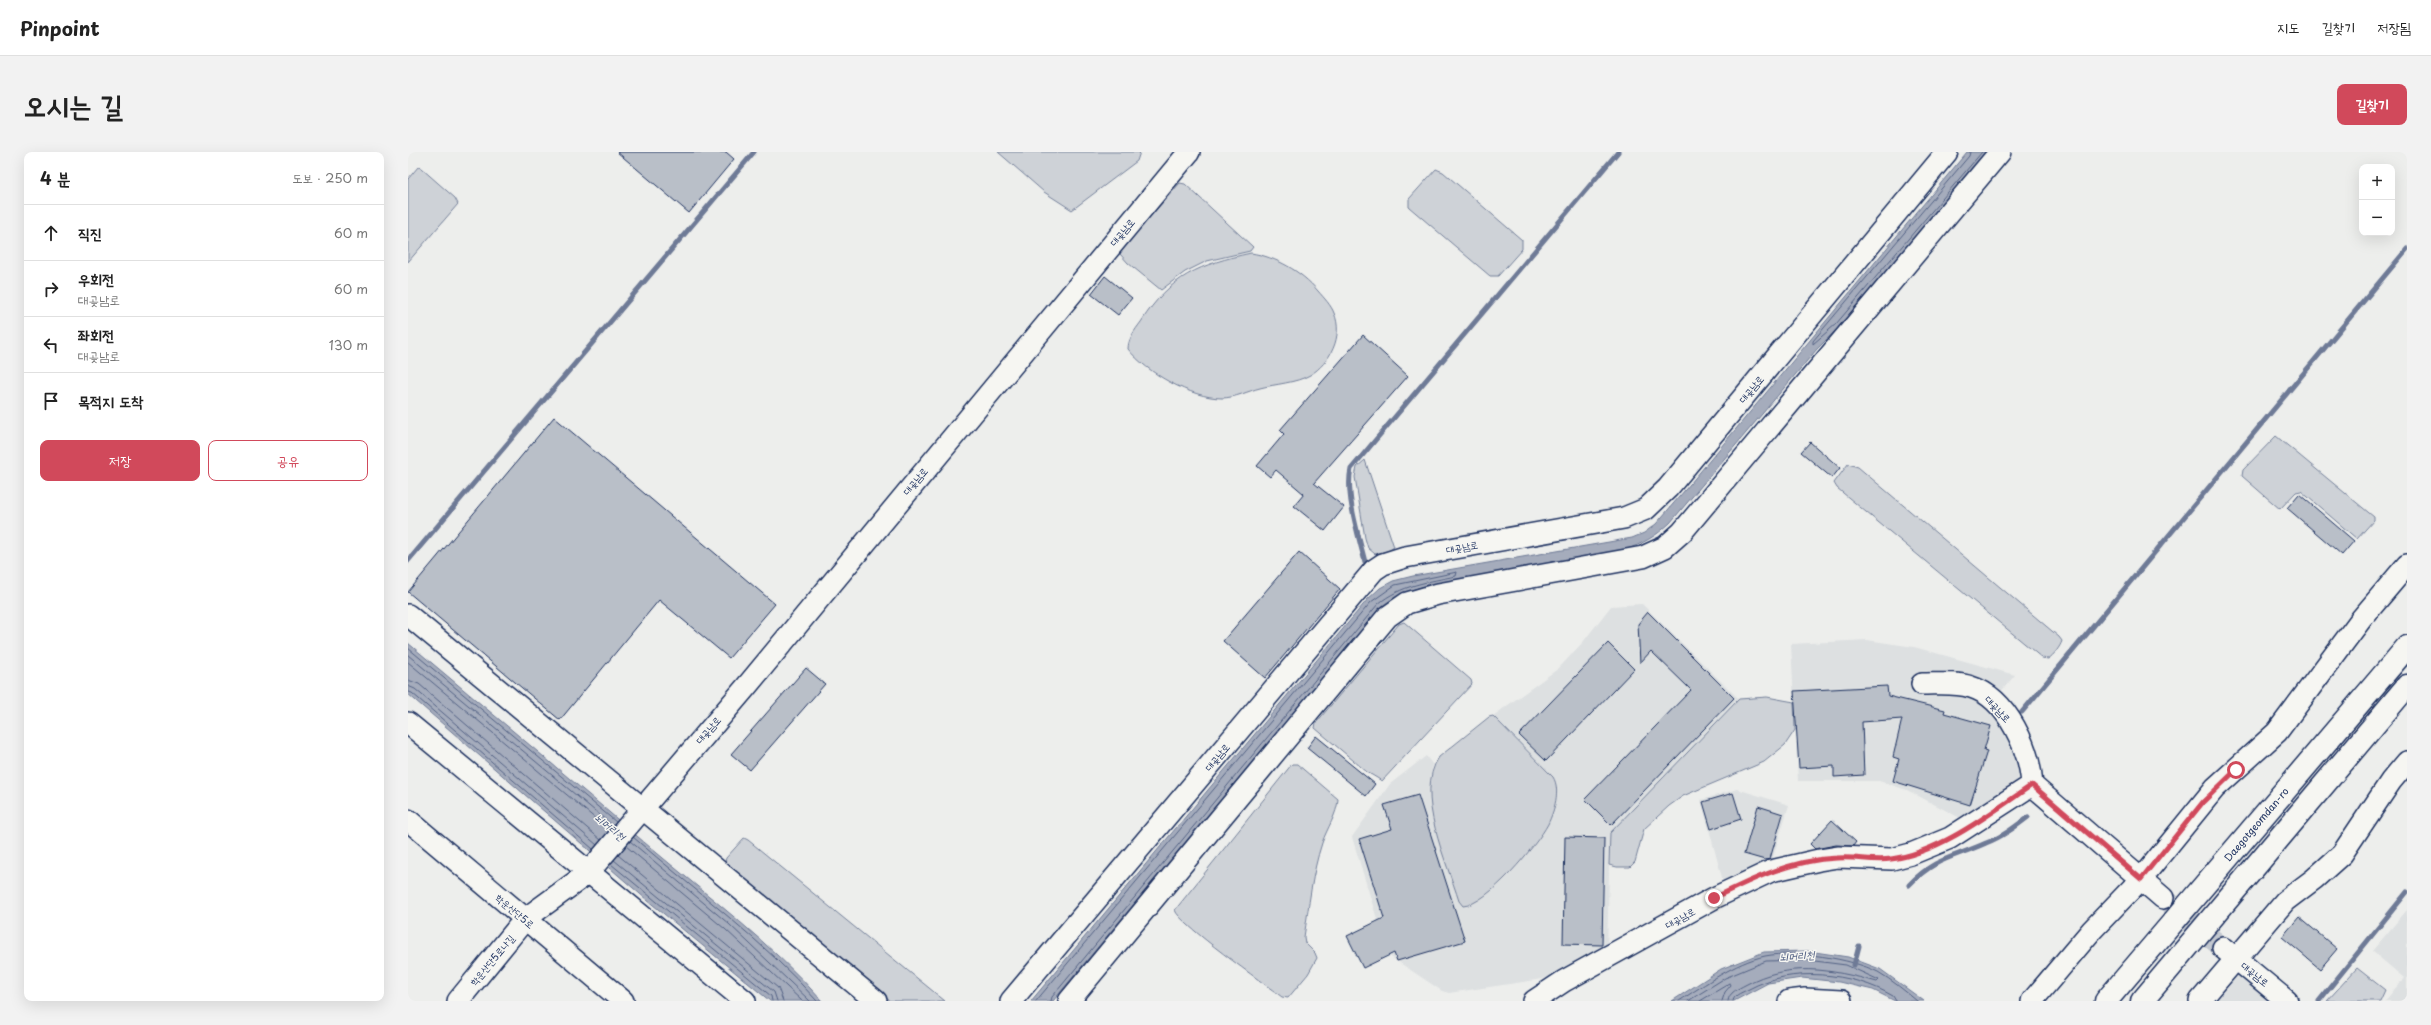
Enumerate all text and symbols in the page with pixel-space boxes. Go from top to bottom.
text: Pinpoint [20,14,100,42]
text: 지도 [2277,17,2299,38]
text: 길찾기 [2321,17,2355,38]
text: 저장됨 [2377,17,2411,38]
text: 오시는 길 [24,83,123,126]
button: 길찾기 [2337,84,2407,125]
map controls [2359,164,2395,236]
button: + [2359,164,2395,200]
text: 4 분 [40,165,71,191]
text: 도보 · 250 m [292,168,368,187]
button: − [2359,200,2395,236]
street label: 대곶남로 [1106,215,1138,249]
text: 직진 [78,221,102,244]
icon: ahead [40,222,62,244]
text: 60 m [334,223,368,242]
text: 우회전 [78,267,114,290]
icon: right [40,278,62,300]
text: 60 m [334,279,368,298]
text: 대곶남로 [78,290,120,309]
text: 좌회전 [78,323,114,346]
icon: left [40,334,62,356]
text: 130 m [329,335,368,354]
text: 대곶남로 [78,346,120,365]
street label: 대곶남로 [1735,372,1767,406]
text: 목적지 도착 [78,389,143,412]
icon: arrive [40,390,62,412]
button: 저장 [40,440,200,481]
button: 공유 [208,440,368,481]
street label: 대곶남로 [899,464,931,498]
street label: 대곶남로 [1445,536,1479,557]
street label: 대곶남로 [1982,692,2015,726]
street label: 대곶남로 [691,713,724,747]
street label: 대곶남로 [1201,740,1233,774]
route start [2227,761,2245,779]
street label: Daegotgeomdan-ro [2220,783,2292,864]
water label: 뇌머리천 [591,809,630,845]
route end [1705,889,1723,907]
street label: 학운산단5로 [493,890,538,931]
street label: 대곶남로 [1662,903,1697,932]
street label: 학운산단5로나길 [466,931,518,989]
water label: 뇌머리천 [1779,946,1816,965]
street label: 대곶남로 [2238,958,2273,990]

